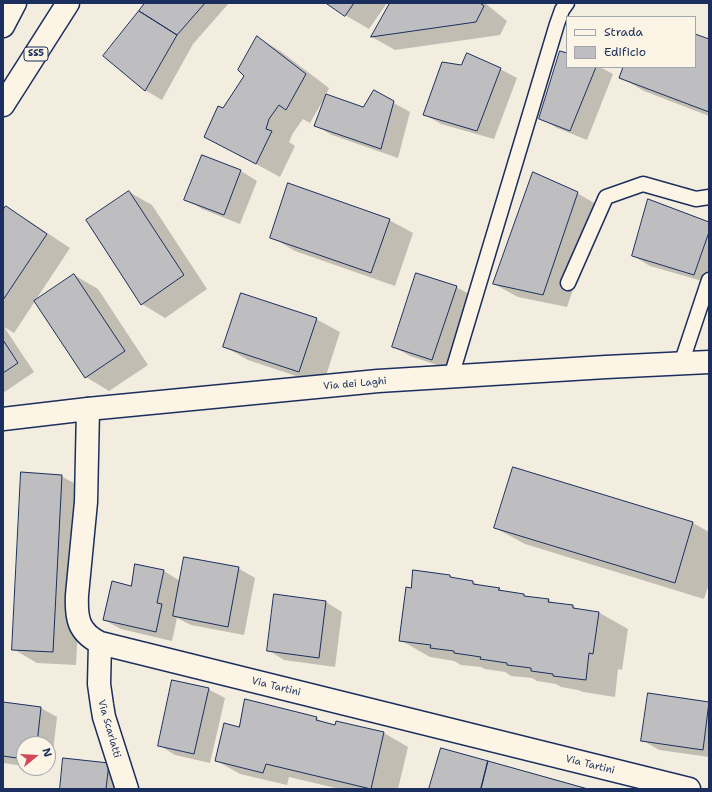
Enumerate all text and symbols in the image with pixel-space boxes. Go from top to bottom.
legend [566,16,696,68]
text: Strada [604,24,643,40]
text: Edificio [604,44,646,60]
road number: SS5 [24,47,48,61]
street label: Via dei Laghi [323,375,387,393]
street label: Via Tartini [250,675,302,699]
street label: Via Scarlatti [95,698,123,760]
north arrow [16,736,56,776]
text: N [38,746,55,759]
street label: Via Tartini [564,753,616,777]

